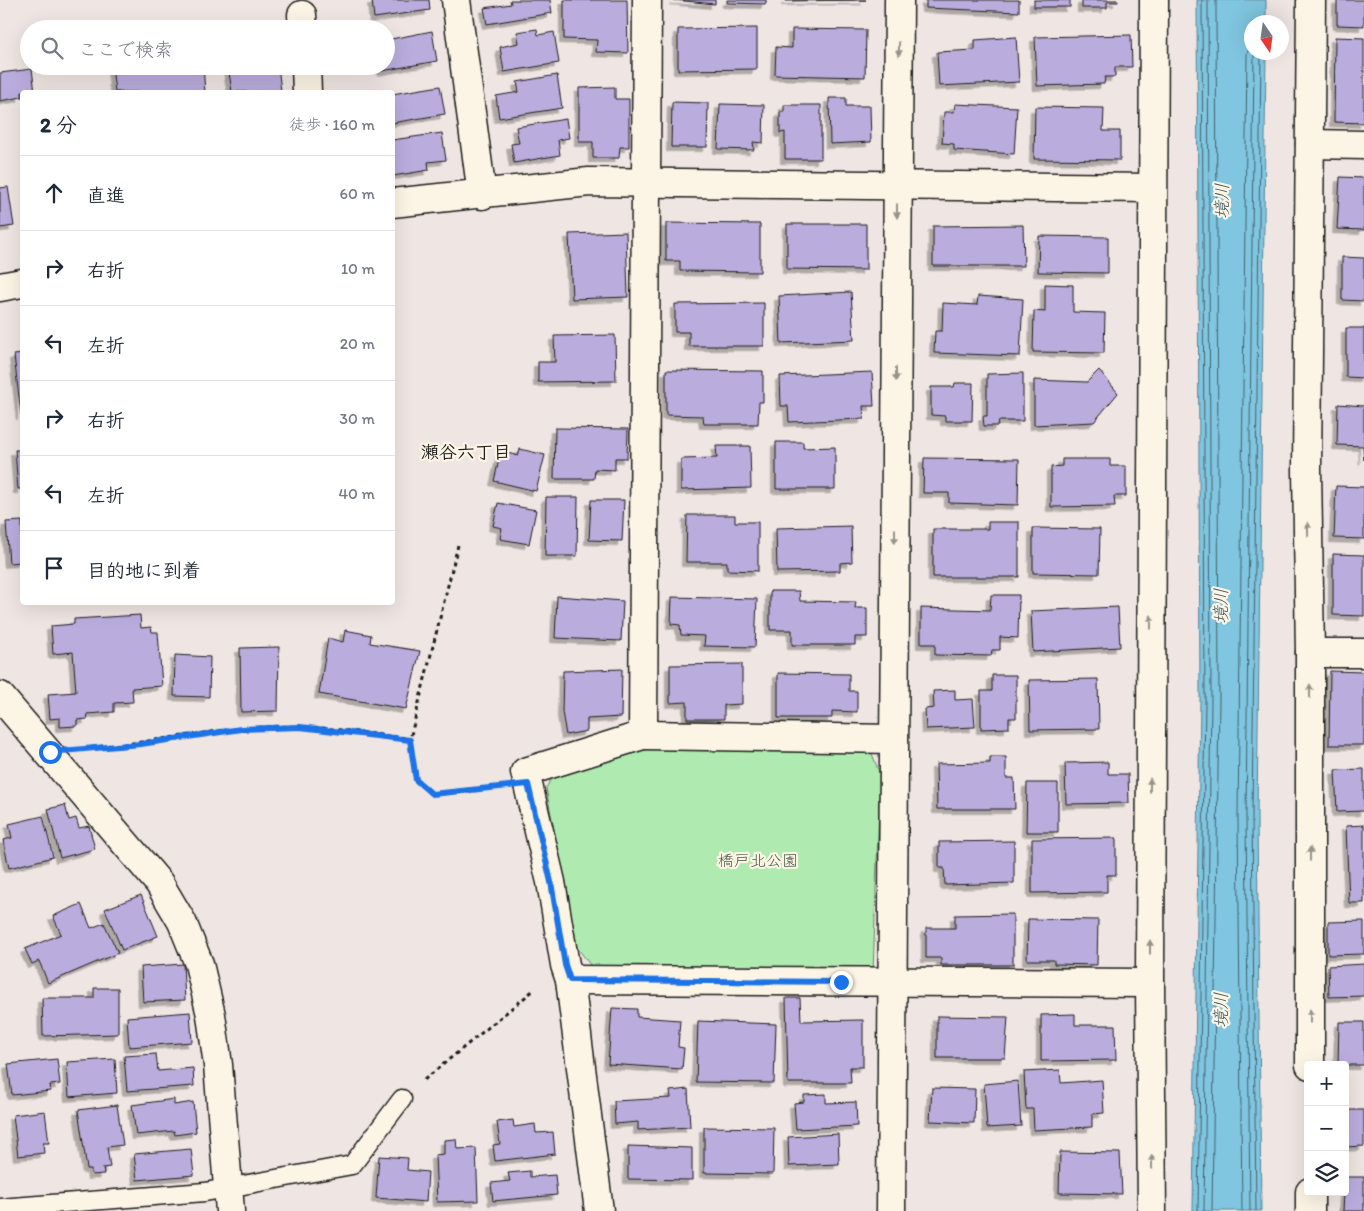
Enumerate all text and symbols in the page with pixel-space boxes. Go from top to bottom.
north arrow [1244,15,1289,60]
search box [20,20,395,75]
icon: search [38,34,66,62]
text: ここで検索 [78,38,173,61]
one-way arrow [895,41,903,57]
text: 2 分 [40,112,77,137]
text: 徒歩 · 160 m [289,115,375,134]
icon: ahead [40,179,68,207]
water label: 境川 [1211,183,1233,219]
text: 直進 [87,184,125,207]
text: 60 m [340,184,375,203]
one-way arrow [893,203,901,219]
icon: right [40,254,68,282]
text: 右折 [87,259,125,282]
text: 10 m [341,259,375,278]
icon: left [40,329,68,357]
text: 左折 [87,334,125,357]
text: 20 m [340,334,375,353]
one-way arrow [892,366,900,382]
icon: right [40,404,68,432]
text: 右折 [87,409,125,432]
text: 30 m [339,409,375,428]
district label: 瀬谷六丁目 [421,441,511,463]
icon: left [40,479,68,507]
text: 左折 [87,484,125,507]
text: 40 m [338,484,375,503]
one-way arrow [1304,520,1312,536]
one-way arrow [890,528,898,544]
icon: arrive [40,554,68,582]
text: 目的地に到着 [87,559,201,582]
water label: 境川 [1210,588,1232,624]
one-way arrow [1147,614,1155,630]
one-way arrow [1306,683,1314,699]
route start [39,741,62,764]
one-way arrow [1146,777,1154,793]
one-way arrow [1306,845,1314,861]
park label: 橋戸北公園 [718,851,798,870]
one-way arrow [1146,939,1154,955]
route end [830,971,853,994]
water label: 境川 [1210,992,1232,1028]
one-way arrow [1306,1008,1314,1024]
map controls [1304,1061,1349,1196]
button: + [1304,1061,1349,1106]
button: − [1304,1106,1349,1151]
button: layers [1304,1151,1349,1196]
one-way arrow [1147,1154,1155,1170]

